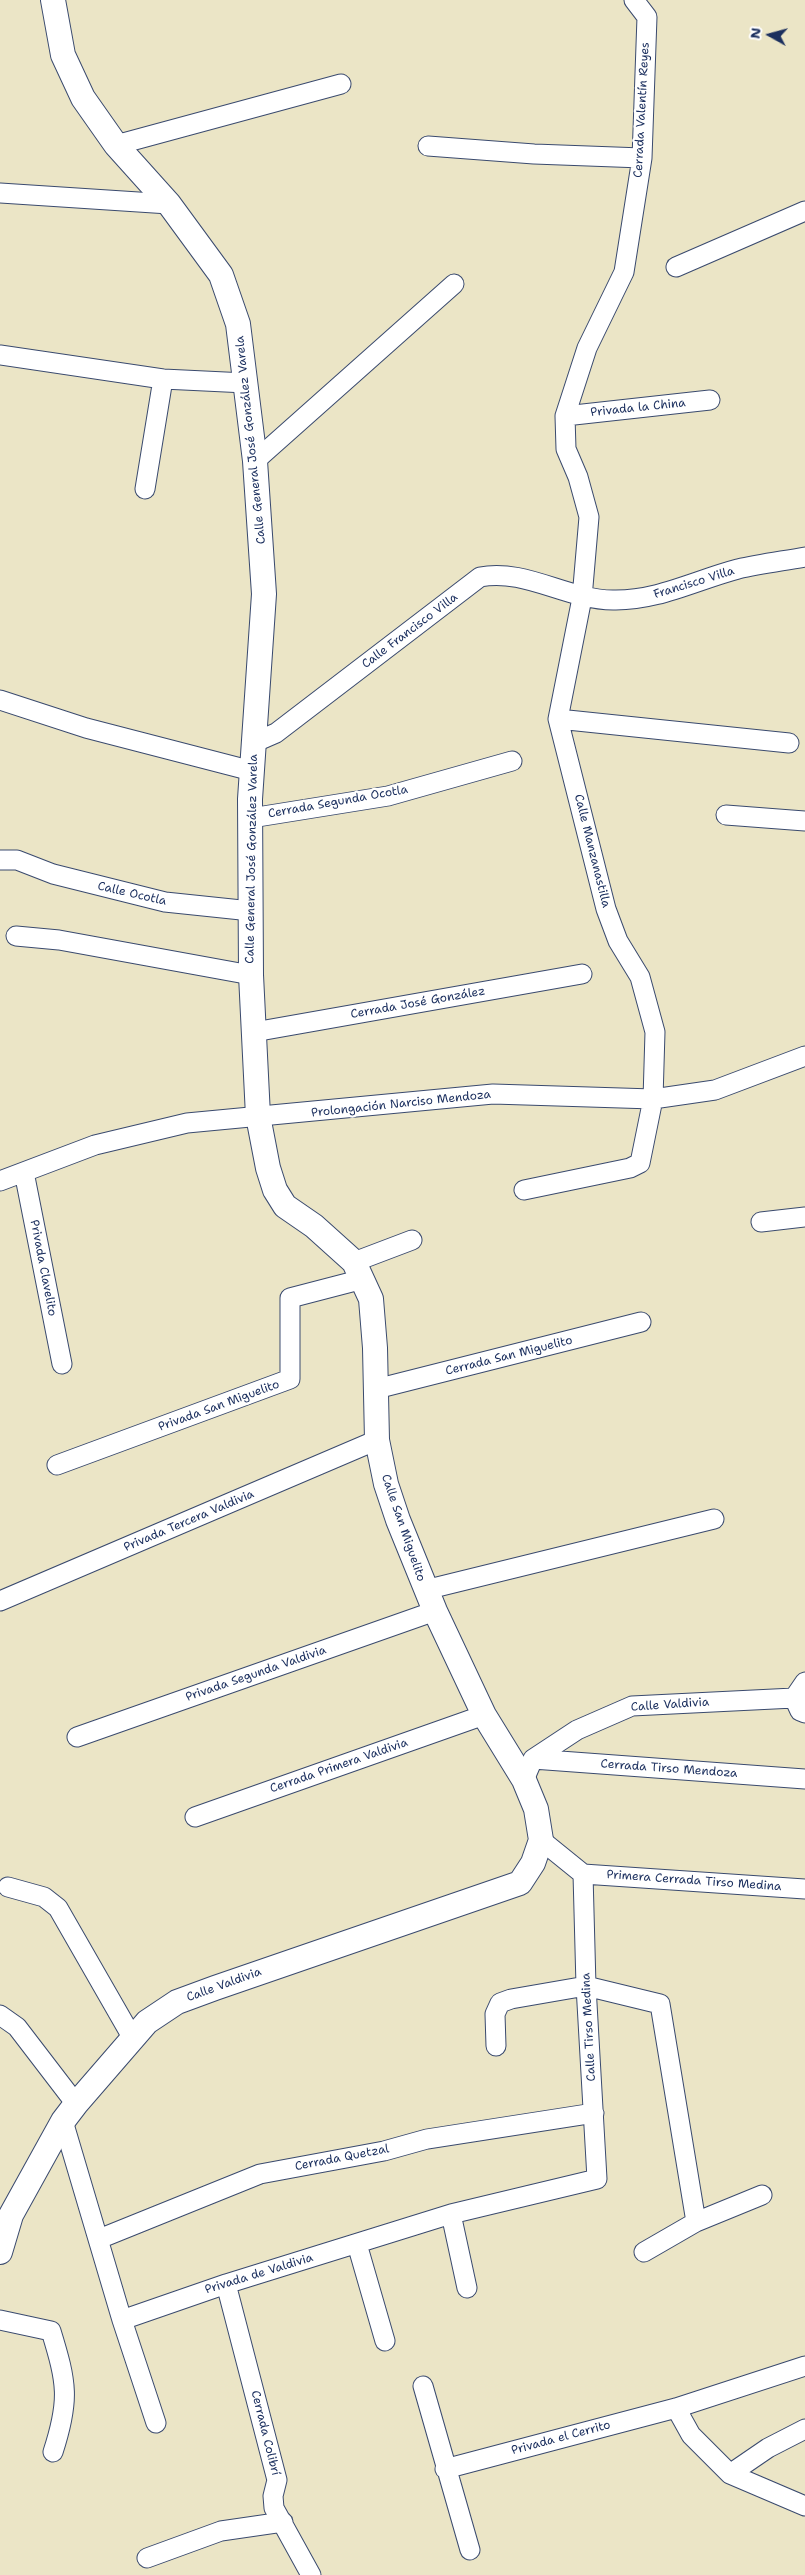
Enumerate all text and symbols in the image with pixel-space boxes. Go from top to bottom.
north arrow [745,10,795,60]
text: N [746,27,765,40]
street label: Cerrada Valentín Reyes [631,42,653,178]
street label: Calle General José González Varela [233,335,269,545]
street label: Privada la China [590,396,686,420]
street label: Francisco Villa [652,564,736,602]
street label: Calle Francisco Villa [359,590,461,672]
street label: Calle General José González Varela [243,754,261,964]
street label: Cerrada Segunda Ocotla [267,783,409,821]
street label: Calle Manzanastilla [571,793,613,909]
street label: Calle Ocotla [96,879,168,909]
street label: Cerrada José González [350,984,486,1022]
street label: Prolongación Narciso Mendoza [310,1087,492,1121]
street label: Privada Clavelito [27,1219,59,1317]
street label: Cerrada San Miguelito [444,1333,574,1379]
street label: Privada San Miguelito [156,1377,282,1435]
street label: Calle San Miguelito [378,1472,428,1584]
street label: Privada Tercera Valdivia [122,1487,256,1555]
street label: Privada Segunda Valdivia [184,1643,328,1705]
street label: Calle Valdivia [630,1695,710,1715]
street label: Cerrada Primera Valdivia [268,1736,410,1796]
street label: Cerrada Tirso Mendoza [600,1757,738,1781]
street label: Primera Cerrada Tirso Medina [606,1868,782,1894]
street label: Calle Valdivia [185,1965,263,2005]
street label: Calle Tirso Medina [579,1972,599,2082]
street label: Cerrada Quetzal [294,2142,390,2174]
street label: Privada de Valdivia [203,2251,315,2297]
street label: Cerrada Colibrí [247,2389,283,2477]
street label: Privada el Cerrito [510,2418,612,2458]

